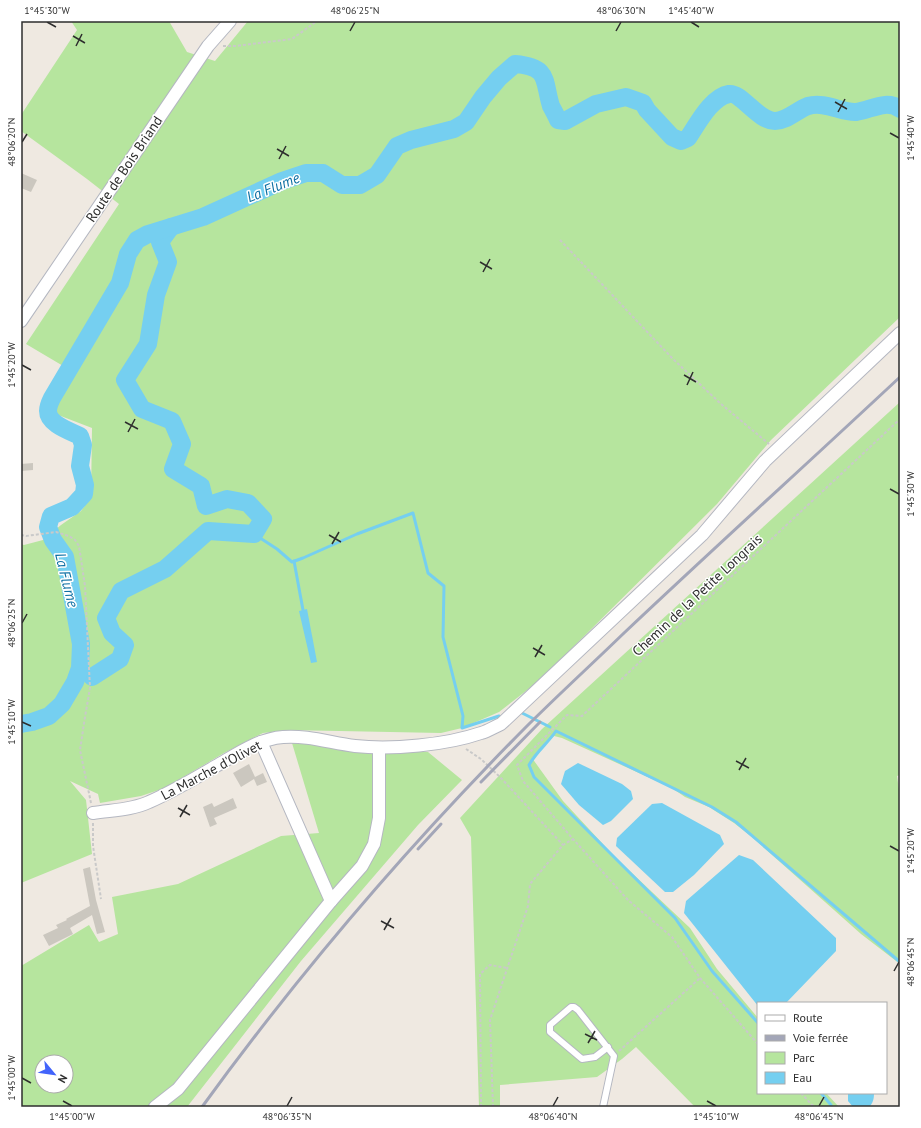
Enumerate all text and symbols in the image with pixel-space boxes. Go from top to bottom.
text: 1°45'30"W [24,4,71,17]
text: 48°06'25"N [330,4,380,17]
text: 48°06'30"N [596,4,646,17]
text: 1°45'40"W [668,4,715,17]
street label: Route de Bois Briand [82,112,166,226]
text: 1°45'40"W [904,114,917,161]
text: 48°06'20"N [5,117,18,167]
water label: La Flume [244,168,302,206]
text: 1°45'20"W [5,341,18,388]
text: 1°45'30"W [904,470,917,517]
street label: Chemin de la Petite Longrais [628,530,766,660]
water label: La Flume [51,551,83,609]
text: 48°06'25"N [5,598,18,648]
text: 1°45'10"W [5,698,18,745]
street label: La Marche d'Olivet [158,736,265,804]
text: 1°45'20"W [904,827,917,874]
text: 48°06'45"N [904,937,917,987]
legend [757,1002,887,1094]
text: Route [793,1010,823,1025]
text: Voie ferrée [792,1030,848,1045]
text: Parc [793,1050,815,1065]
text: 1°45'00"W [5,1054,18,1101]
north arrow [34,1054,74,1094]
text: Eau [793,1070,812,1085]
text: N [55,1072,71,1085]
text: 1°45'00"W [49,1110,96,1123]
text: 48°06'35"N [262,1110,312,1123]
text: 48°06'40"N [528,1110,578,1123]
text: 1°45'10"W [693,1110,740,1123]
text: 48°06'45"N [794,1110,844,1123]

